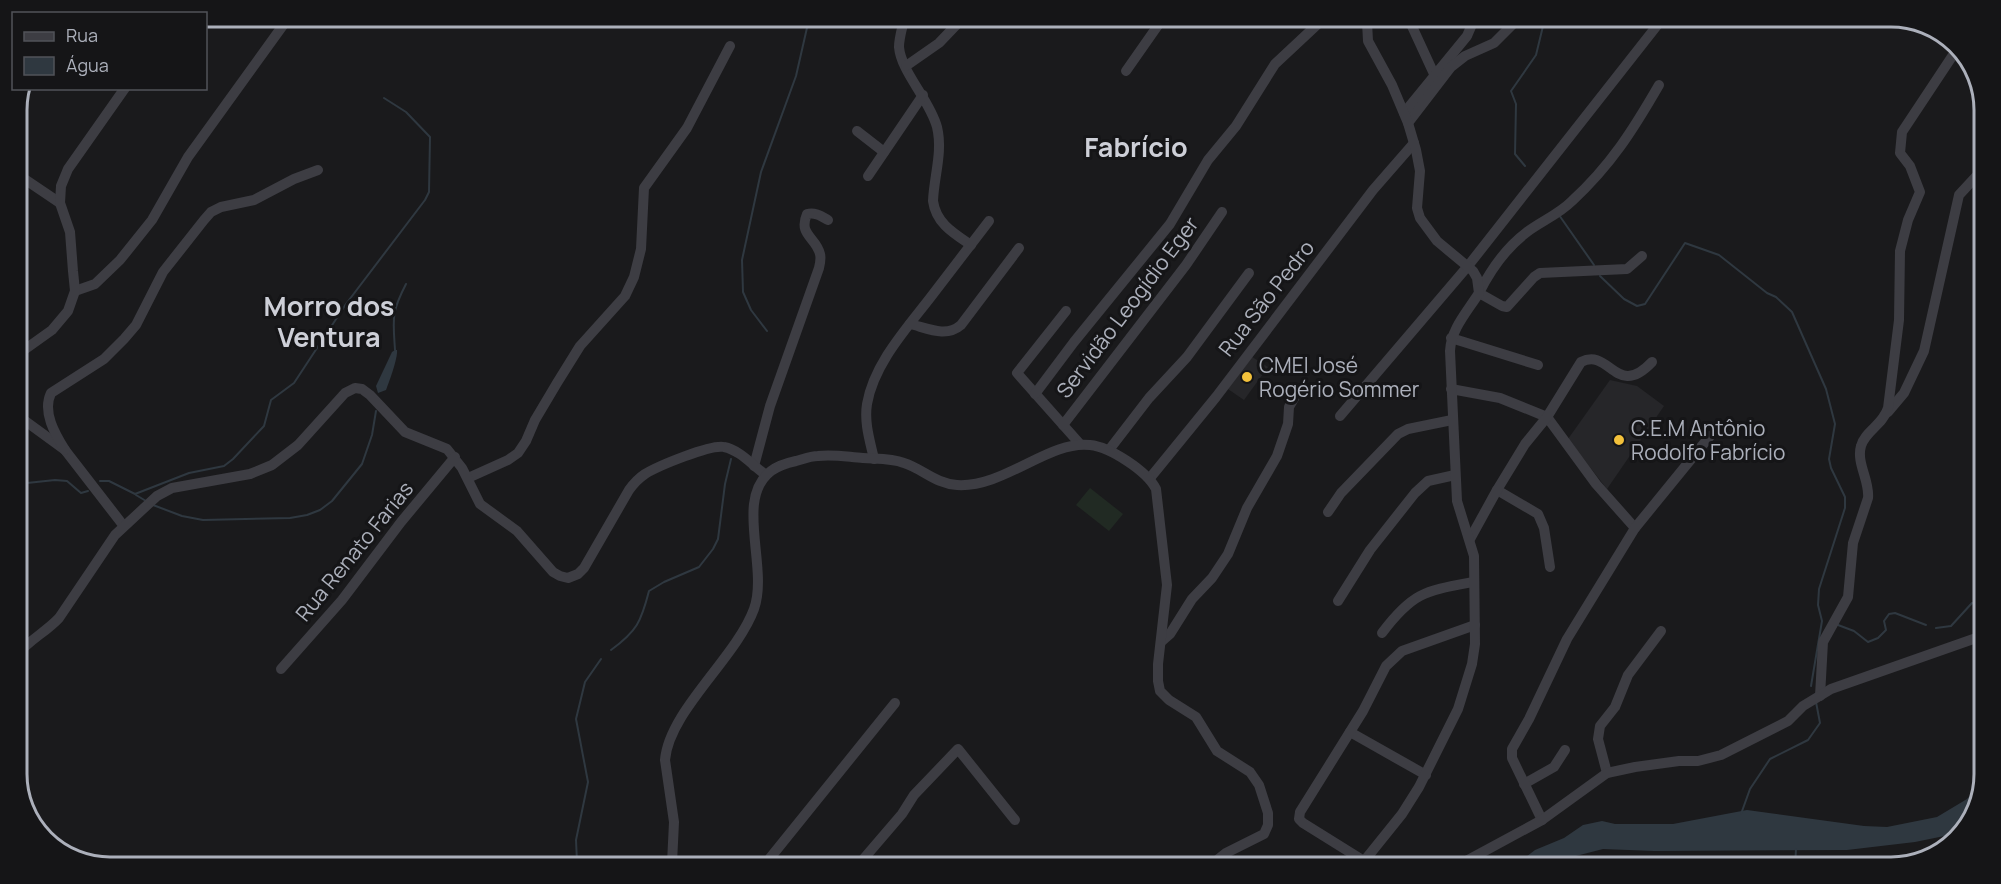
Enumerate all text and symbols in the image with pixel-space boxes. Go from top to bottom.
legend [12,12,207,90]
text: Rua [66,23,98,47]
text: Água [66,53,109,77]
district label: Fabrício [1084,128,1188,165]
street label: Servidão Leogídio Eger [1050,210,1205,403]
street label: Rua São Pedro [1212,234,1320,362]
district label: Morro dos Ventura [264,287,394,355]
place label: CMEI José Rogério Sommer [1259,351,1420,403]
marker: CMEI José Rogério Sommer [1240,370,1254,384]
place label: C.E.M Antônio Rodolfo Fabrício [1631,414,1785,466]
marker: C.E.M Antônio Rodolfo Fabrício [1612,433,1626,447]
street label: Rua Renato Farias [289,475,419,627]

